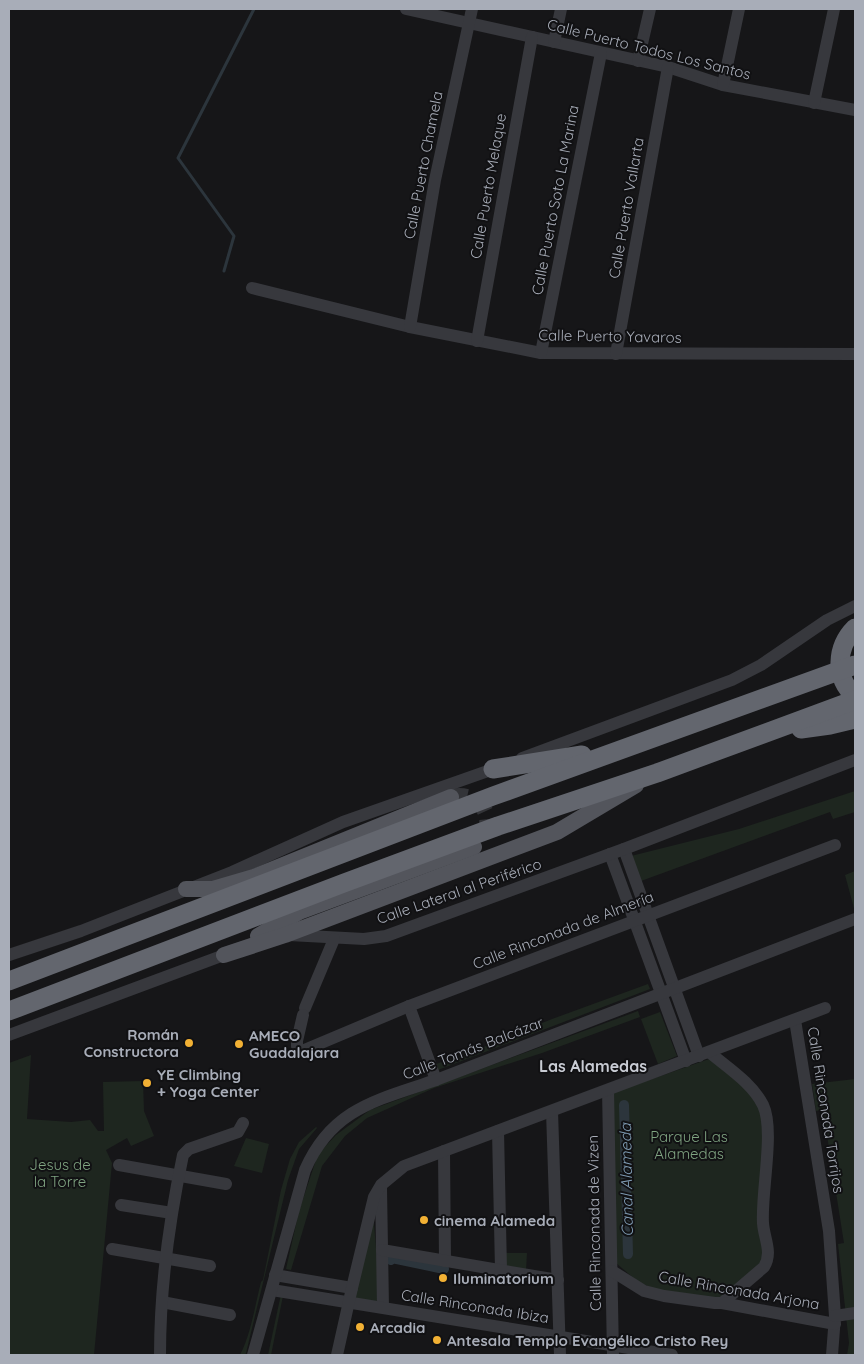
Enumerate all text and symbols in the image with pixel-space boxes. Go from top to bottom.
street label: Calle Puerto Todos Los Santos [545,14,753,84]
street label: Calle Puerto Chamela [399,90,447,240]
street label: Calle Puerto Soto La Marina [527,103,583,297]
street label: Calle Puerto Melaque [466,112,510,260]
street label: Calle Puerto Vallarta [604,136,648,280]
street label: Calle Puerto Yavaros [538,325,682,347]
street label: Calle Lateral al Periférico [374,854,544,928]
street label: Calle Rinconada de Almería [470,887,656,973]
street label: Calle Tomás Balcázar [400,1012,546,1084]
place label: Román Constructora [84,1025,179,1061]
street label: Calle Rinconada Torrijos [803,1025,849,1195]
place label: AMECO Guadalajara [249,1026,339,1062]
marker: Román Constructora [183,1037,195,1049]
marker: AMECO Guadalajara [233,1038,245,1050]
district label: Las Alamedas [539,1056,647,1076]
place label: YE Climbing + Yoga Center [157,1065,260,1101]
marker: YE Climbing + Yoga Center [141,1077,153,1089]
water label: Canal Alameda [615,1122,637,1237]
park label: Parque Las Alamedas [650,1127,728,1163]
street label: Calle Rinconada de Vizen [583,1135,605,1311]
park label: Jesus de la Torre [29,1155,91,1191]
place label: cinema Alameda [434,1211,555,1230]
marker: cinema Alameda [418,1214,430,1226]
street label: Calle Rinconada Arjona [657,1266,821,1314]
place label: Iluminatorium [453,1269,554,1288]
marker: Iluminatorium [437,1272,449,1284]
street label: Calle Rinconada Ibiza [400,1285,550,1327]
place label: Arcadia [370,1318,425,1337]
marker: Arcadia [354,1321,366,1333]
place label: Antesala Templo Evangélico Cristo Rey [447,1331,728,1350]
marker: Antesala Templo Evangélico Cristo Rey [431,1334,443,1346]

